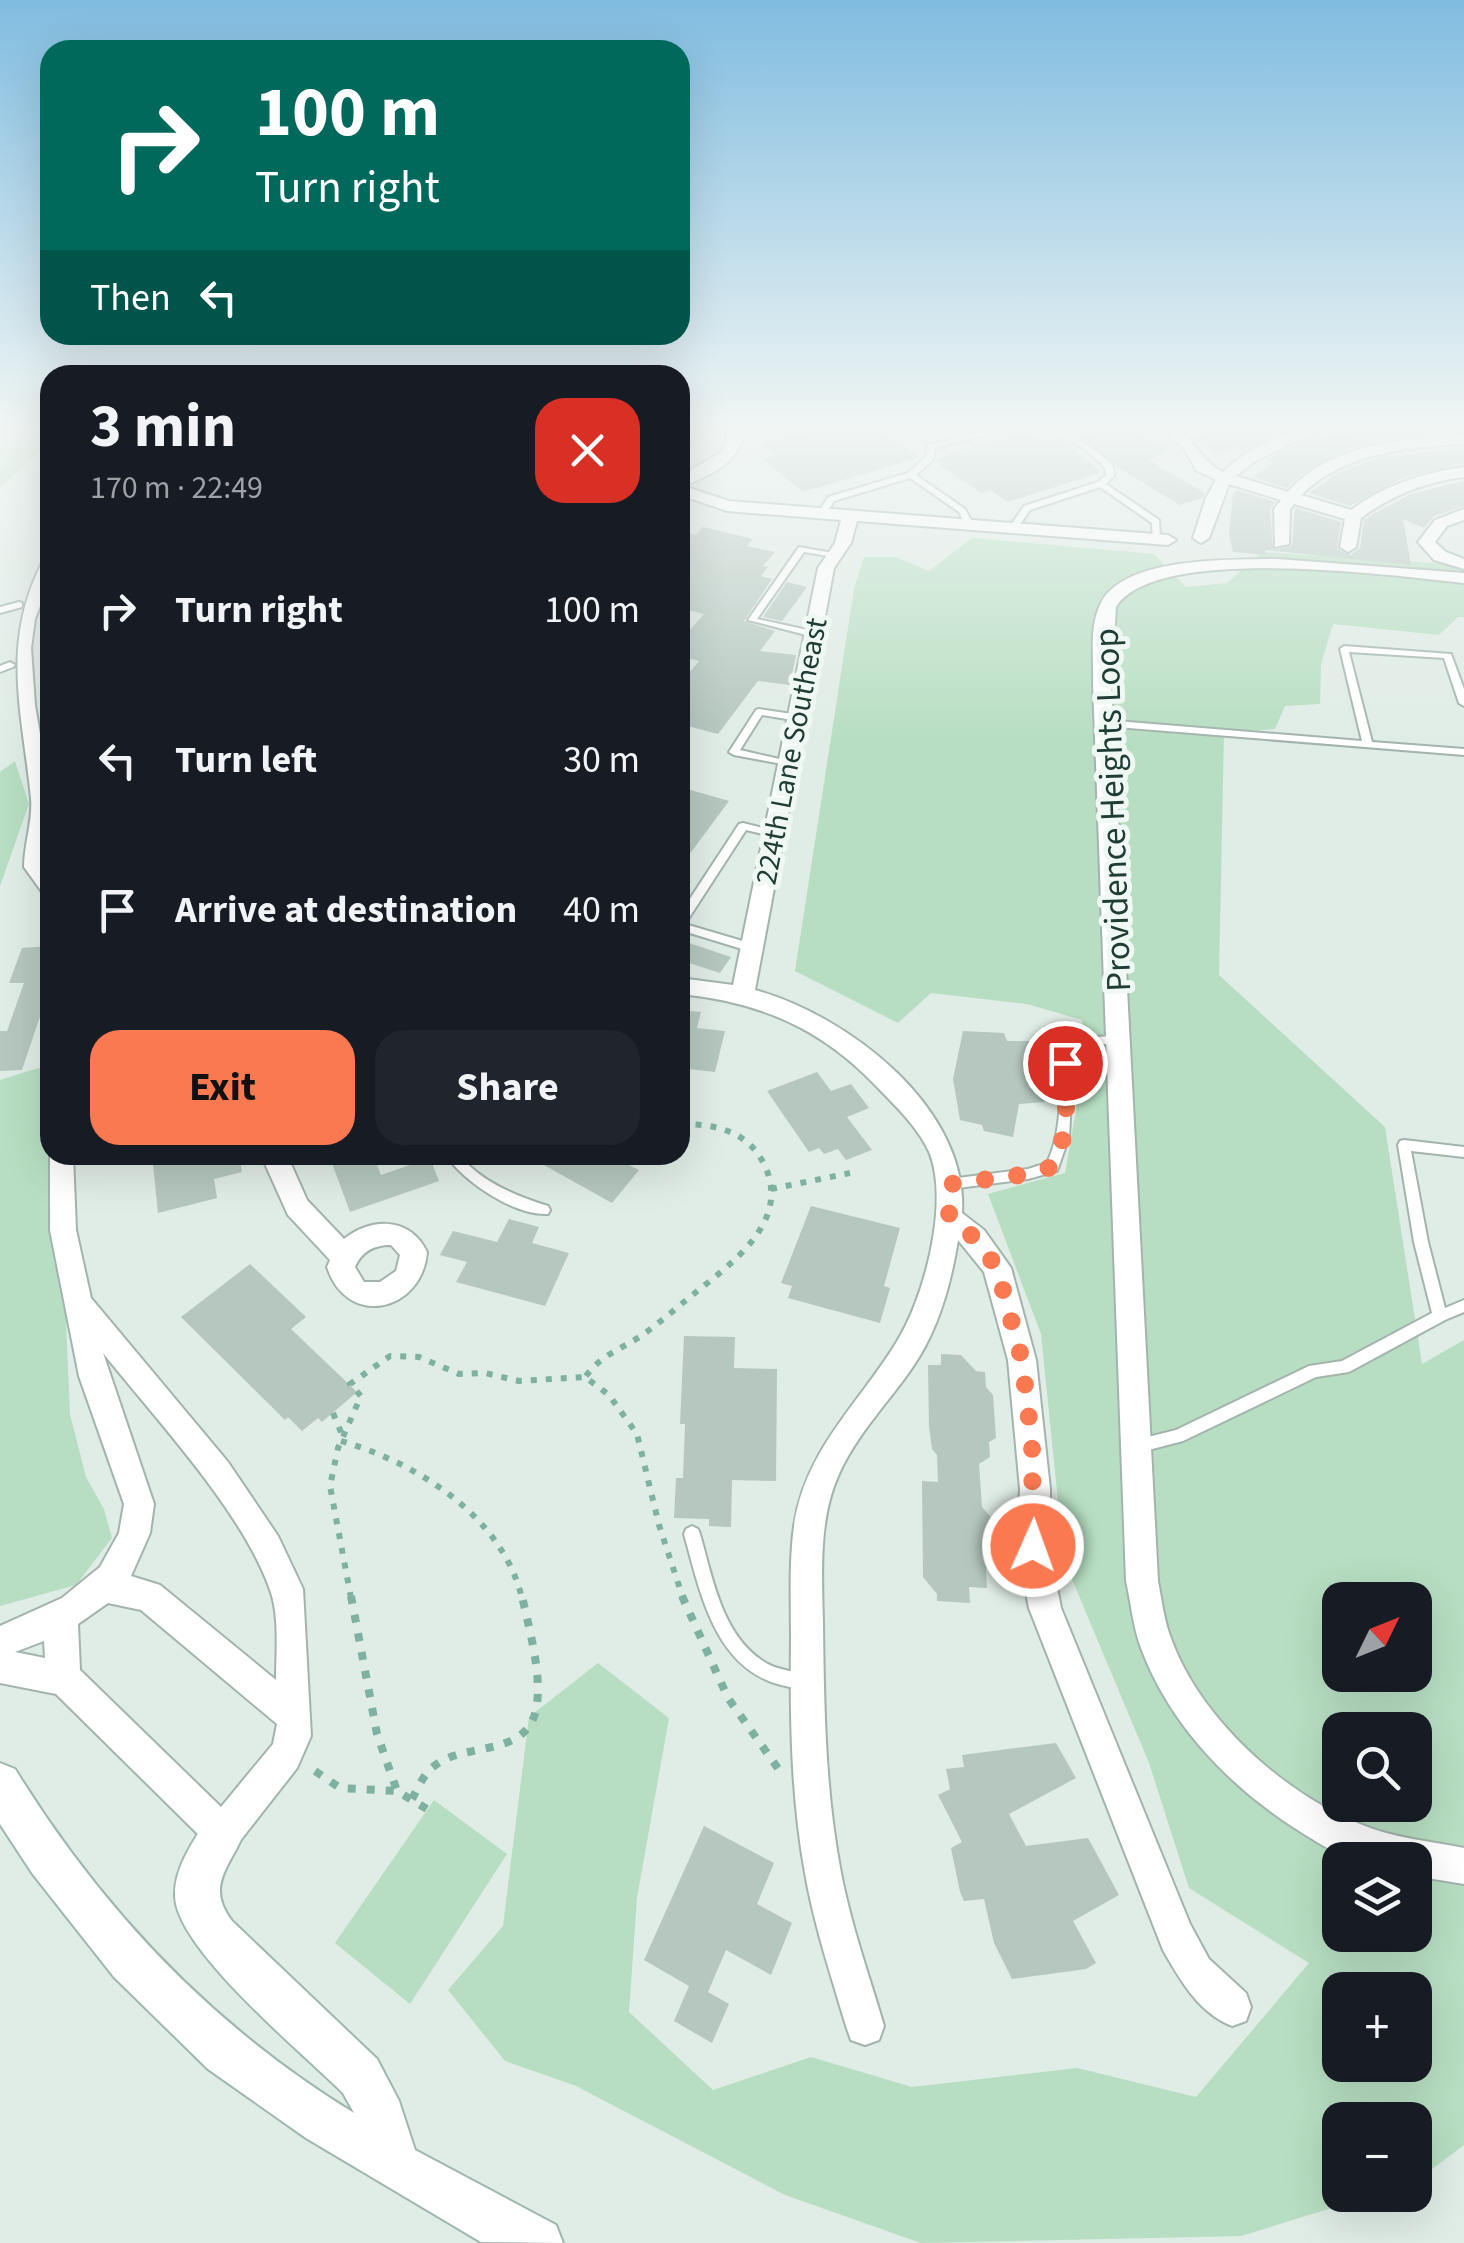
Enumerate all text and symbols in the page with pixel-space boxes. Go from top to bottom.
text: 100 m [255,63,440,163]
icon: right [90,80,220,210]
text: Turn right [255,156,440,220]
icon: left [191,270,246,325]
text: Then [90,271,171,325]
text: 3 min [90,385,236,470]
button: close [535,398,640,503]
text: 170 m · 22:49 [90,465,263,511]
icon: right [90,583,145,638]
text: Turn right [175,583,343,637]
text: 100 m [544,583,640,637]
street label: 224th Lane Southeast [745,614,838,888]
street label: Providence Heights Loop [1082,627,1144,992]
icon: left [90,733,145,788]
text: Turn left [175,733,317,787]
text: 30 m [563,733,640,787]
icon: arrive [90,883,145,938]
text: Arrive at destination [175,883,517,937]
text: 40 m [563,883,640,937]
pin [1023,1021,1108,1106]
button: Exit [90,1030,355,1145]
button: Share [375,1030,640,1145]
icon: arrive [1038,1036,1093,1091]
position arrow [981,1494,1085,1598]
north arrow [1322,1582,1432,1692]
map controls [1322,1582,1432,2212]
button: search [1322,1712,1432,1822]
button: layers [1322,1842,1432,1952]
button: + [1322,1972,1432,2082]
button: − [1322,2102,1432,2212]

